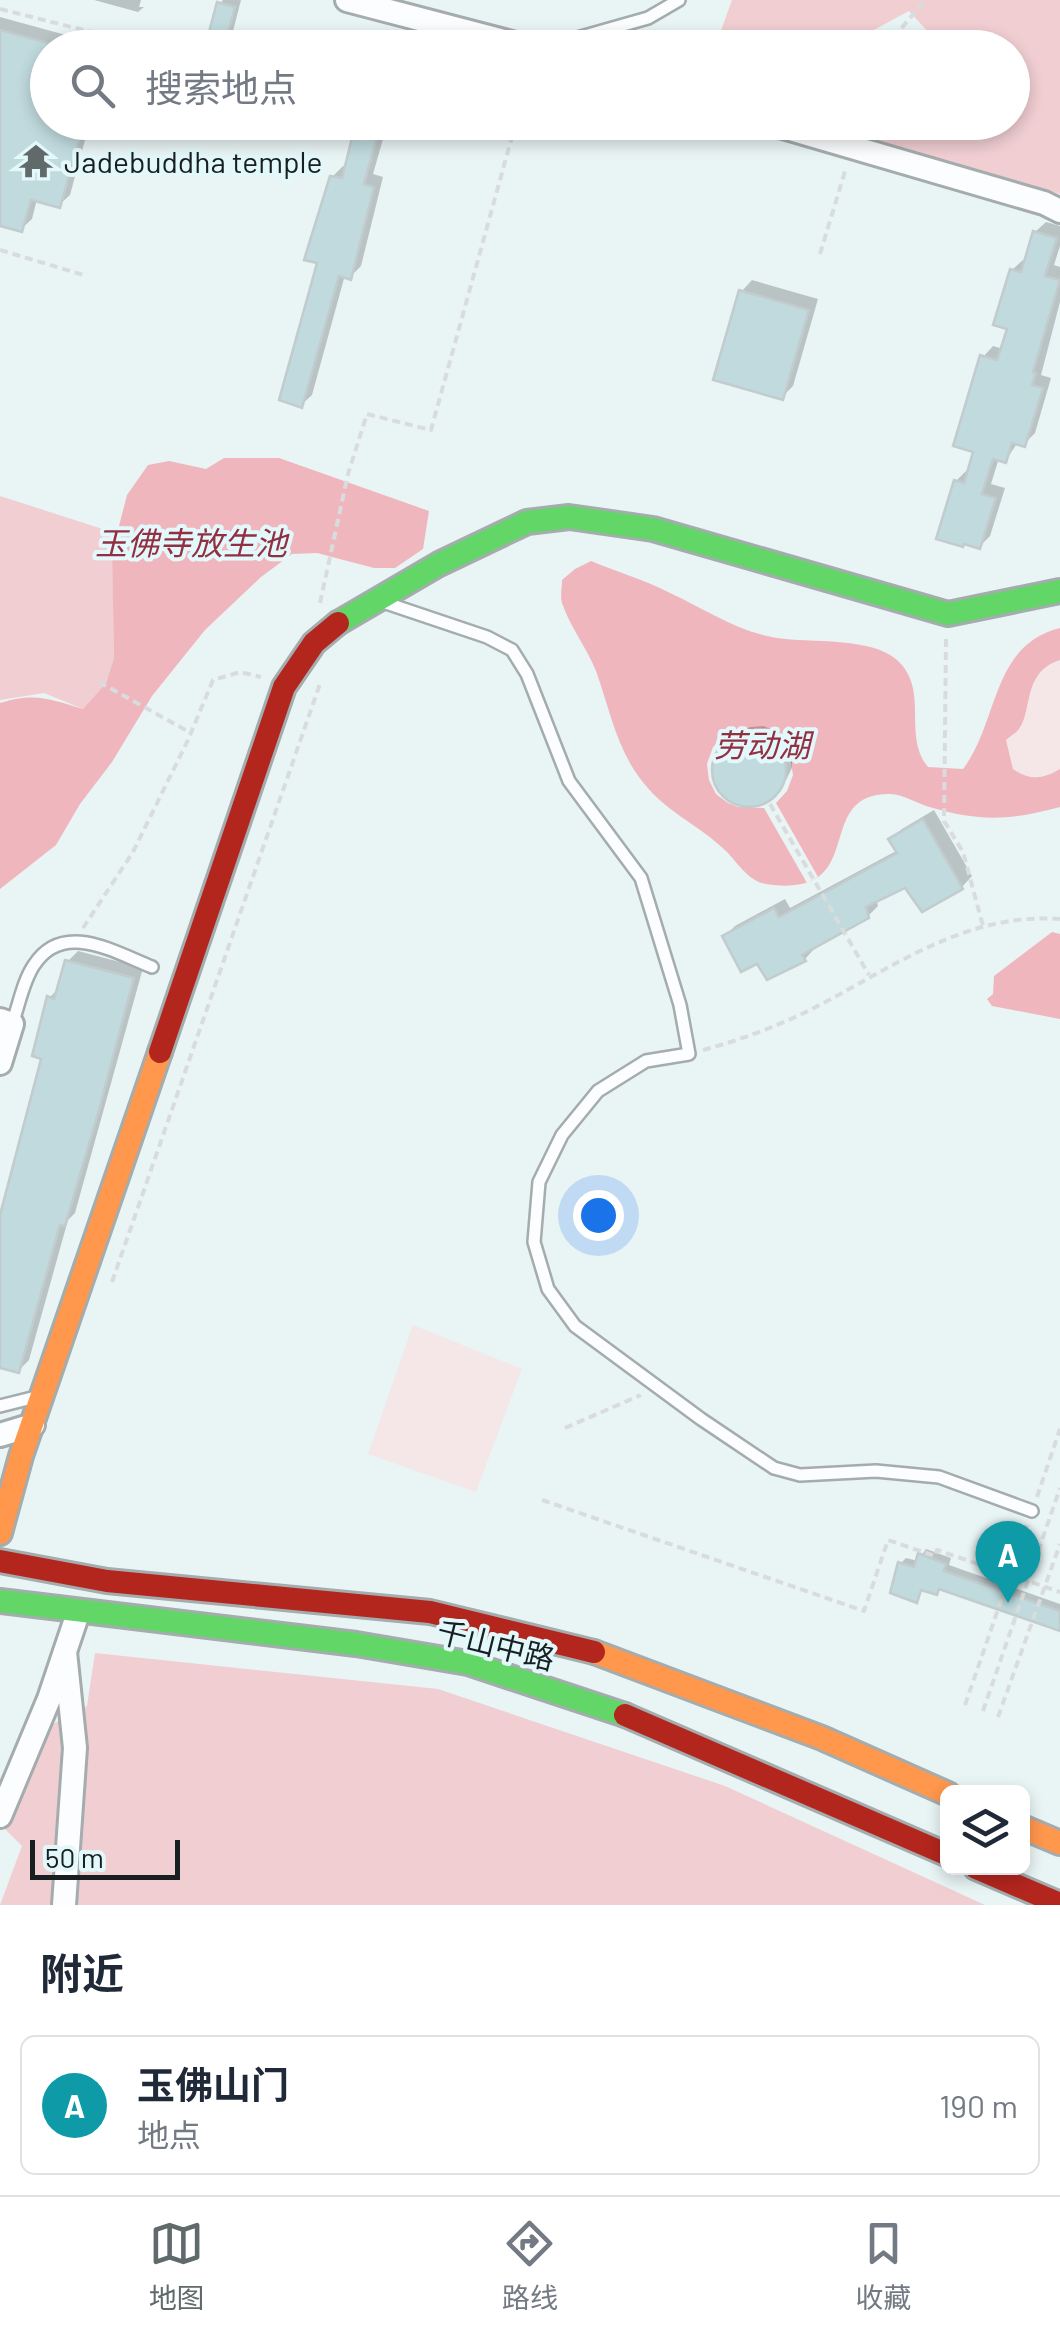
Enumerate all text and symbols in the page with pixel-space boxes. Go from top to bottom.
search box [30,30,1030,140]
icon: search [65,58,120,113]
text: 搜索地点 [145,64,297,110]
temple icon: Jadebuddha temple [17,142,55,180]
place label: Jadebuddha temple [64,143,322,179]
water label: 玉佛寺放生池 [95,523,290,561]
water label: 劳动湖 [714,725,815,763]
your location [573,1190,624,1241]
pin: A [976,1520,1040,1603]
street label: 千山中路 [433,1612,559,1676]
map controls [940,1785,1030,1875]
button: layers [940,1785,1030,1875]
scale bar [30,1835,180,1880]
text: 50 m [45,1840,104,1874]
text: 附近 [40,1947,124,1997]
text: 玉佛山门 [137,2061,289,2107]
text: A [64,2086,85,2124]
text: 190 m [939,2086,1018,2124]
text: 地点 [137,2115,201,2153]
tab: 地图 [149,2216,205,2316]
tab: 路线 [502,2216,558,2316]
tab: 收藏 [855,2216,911,2316]

